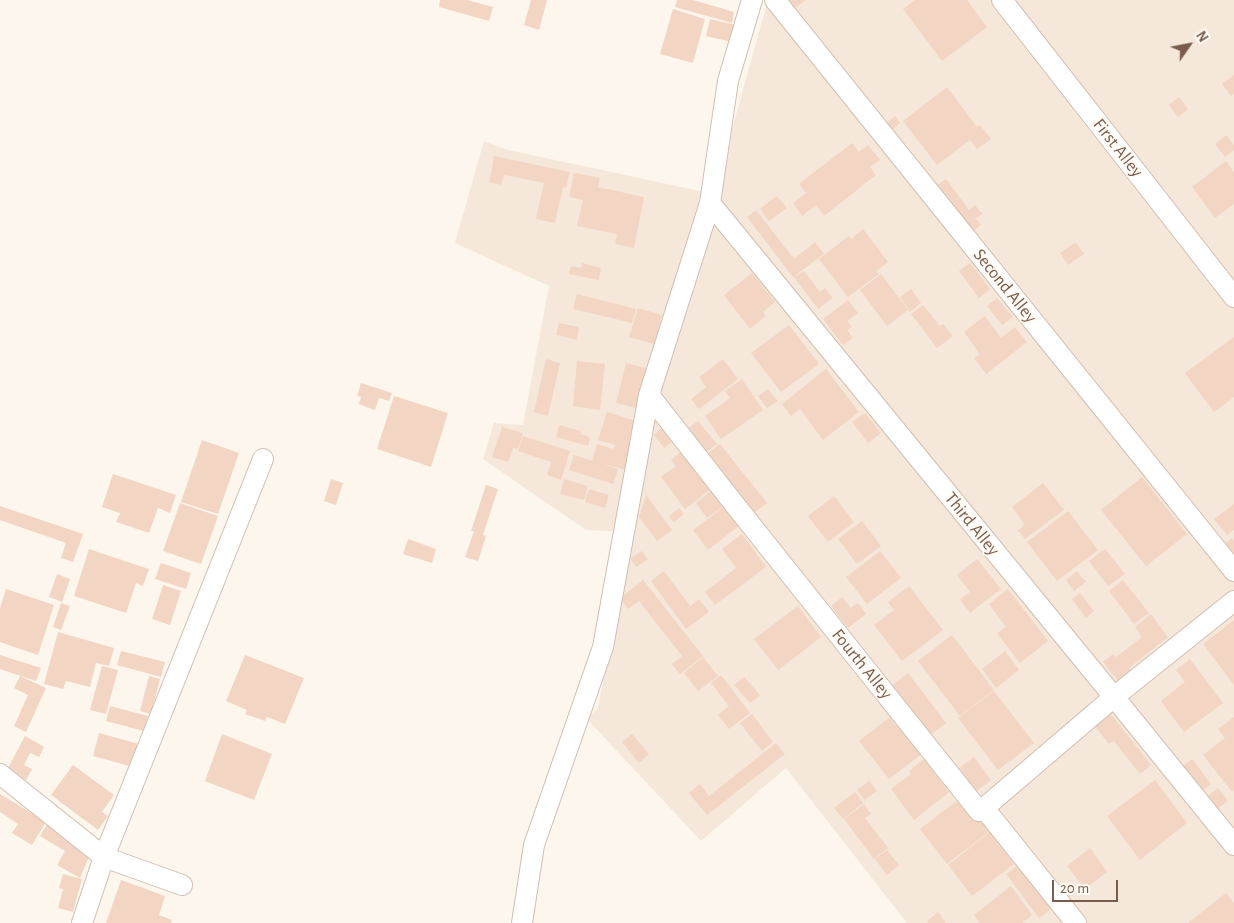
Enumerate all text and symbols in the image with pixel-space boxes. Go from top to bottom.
north arrow [1164,20,1214,70]
text: N [1193,29,1210,45]
street label: First Alley [1088,114,1148,182]
street label: Second Alley [969,245,1041,327]
street label: Third Alley [940,488,1004,560]
street label: Fourth Alley [827,624,897,704]
scale bar [1054,870,1120,902]
text: 20 m [1060,881,1089,896]

